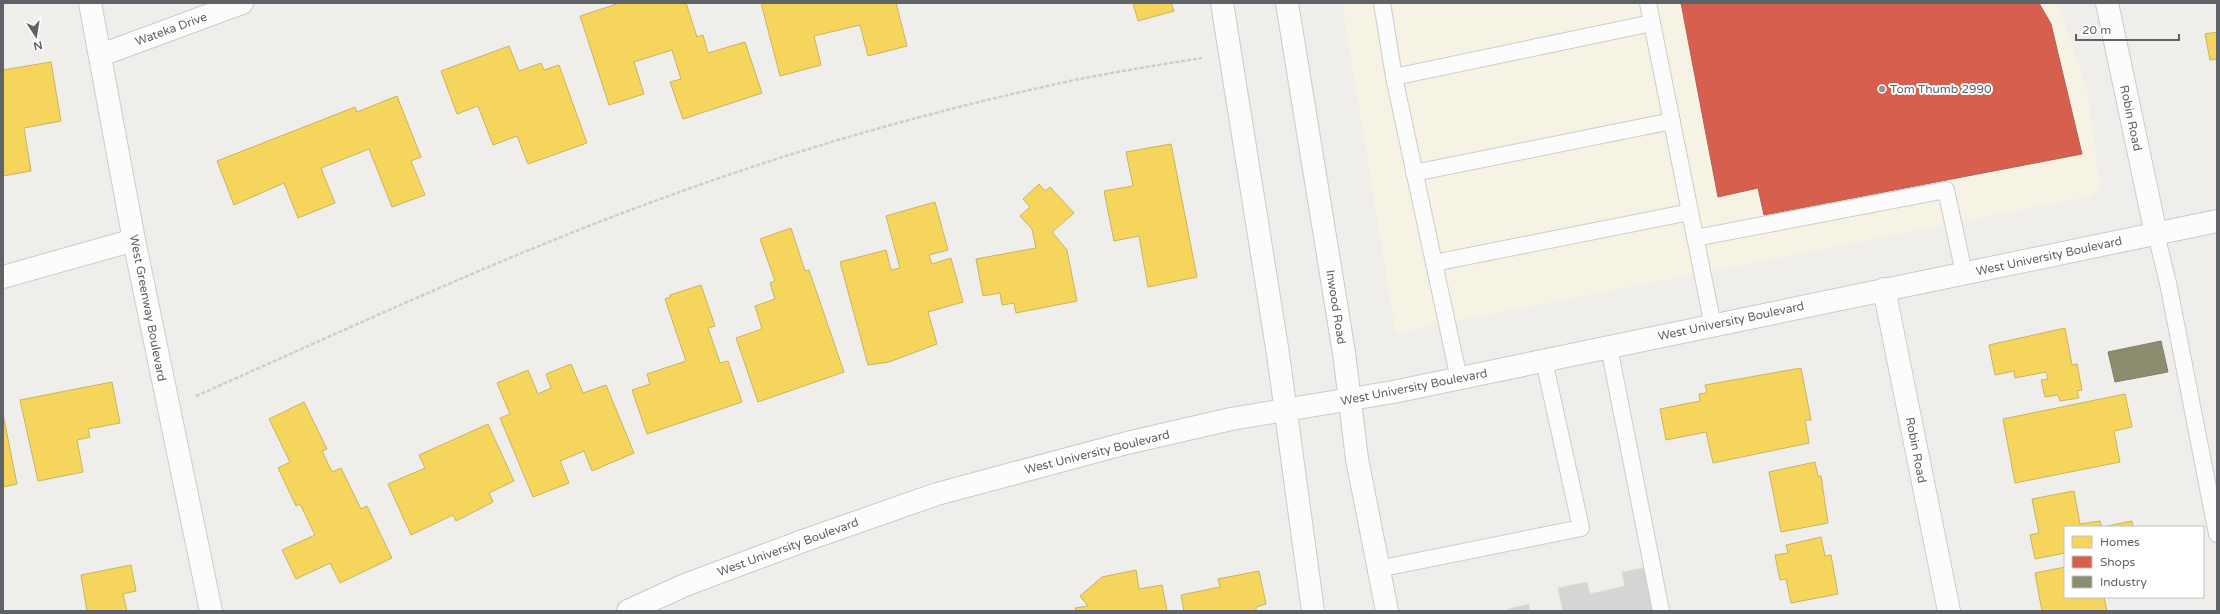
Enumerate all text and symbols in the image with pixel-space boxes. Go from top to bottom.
street label: Wateka Drive [133,9,209,48]
north arrow [16,16,56,56]
scale bar [2076,16,2179,42]
text: 20 m [2082,23,2111,37]
text: N [32,38,44,53]
place label: Tom Thumb 2990 [1890,82,1992,96]
marker: Tom Thumb 2990 [1877,84,1887,94]
street label: Robin Road [2117,84,2145,152]
street label: West Greenway Boulevard [127,233,169,383]
street label: West University Boulevard [1975,234,2123,278]
street label: Inwood Road [1323,269,1349,345]
street label: West University Boulevard [1657,299,1805,343]
street label: West University Boulevard [1339,366,1489,408]
street label: Robin Road [1903,416,1929,484]
street label: West University Boulevard [1023,427,1171,477]
street label: West University Boulevard [716,515,860,579]
legend [2064,526,2204,598]
text: Homes [2100,535,2140,549]
text: Shops [2100,555,2135,569]
text: Industry [2100,575,2147,589]

